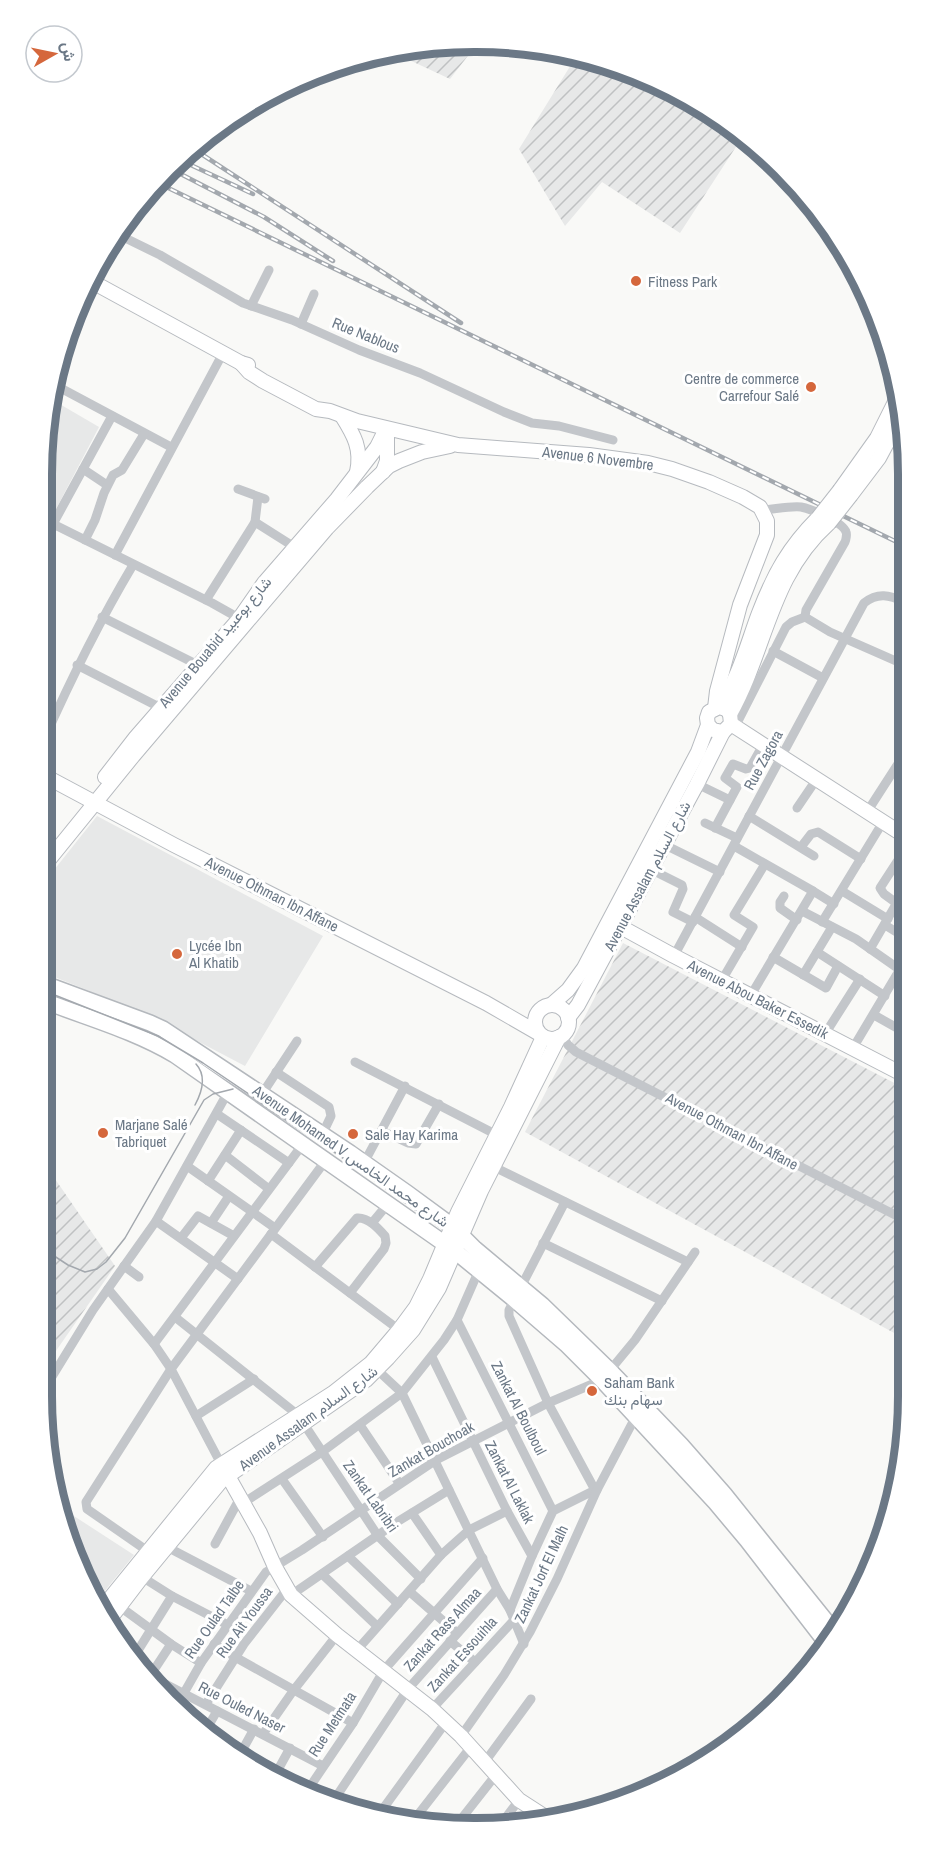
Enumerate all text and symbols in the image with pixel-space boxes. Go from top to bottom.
north arrow [24,24,84,84]
text: ش [56,40,81,63]
place label: Fitness Park [648,271,718,292]
marker: Fitness Park [629,274,643,288]
street label: Rue Nablous [329,312,403,358]
place label: Centre de commerce Carrefour Salé [684,368,799,406]
marker: Centre de commerce Carrefour Salé [804,380,818,394]
street label: Avenue 6 Novembre [540,441,655,475]
street label: Avenue Bouabid شارع بوعبيد [153,572,277,713]
street label: Rue Zagora [738,726,788,794]
street label: Avenue Assalam شارع السلام [598,797,696,956]
street label: Avenue Othman Ibn Affane [201,851,343,937]
place label: Lycée Ibn Al Khatib [188,935,242,973]
marker: Lycée Ibn Al Khatib [170,947,184,961]
street label: Avenue Abou Baker Essedik [683,954,833,1044]
street label: Avenue Mohamed V شارع محمد الخامس [247,1079,453,1233]
street label: Avenue Othman Ibn Affane [661,1087,802,1175]
place label: Marjane Salé Tabriquet [115,1114,188,1152]
place label: Sale Hay Karima [365,1124,458,1145]
marker: Marjane Salé Tabriquet [96,1126,110,1140]
marker: Sale Hay Karima [346,1127,360,1141]
street label: Zankat Al Boulboul [486,1358,552,1458]
street label: Avenue Assalam شارع السلام [234,1360,382,1477]
place label: Saham Bank سهام بنك [604,1372,675,1410]
marker: Saham Bank سهام بنك [585,1384,599,1398]
street label: Zankat Bouchoak [384,1416,478,1482]
street label: Zankat Al Laklak [480,1437,540,1528]
street label: Zankat Labribri [338,1456,404,1536]
street label: Zankat Jorf El Malh [509,1522,573,1626]
street label: Rue Oulad Talbe [179,1575,249,1663]
street label: Rue Ait Youssa [211,1582,277,1662]
street label: Zankat Rass Almaa [399,1582,486,1676]
street label: Zankat Essouihla [422,1612,502,1696]
street label: Rue Ouled Naser [195,1676,289,1738]
street label: Rue Metmata [303,1687,361,1761]

